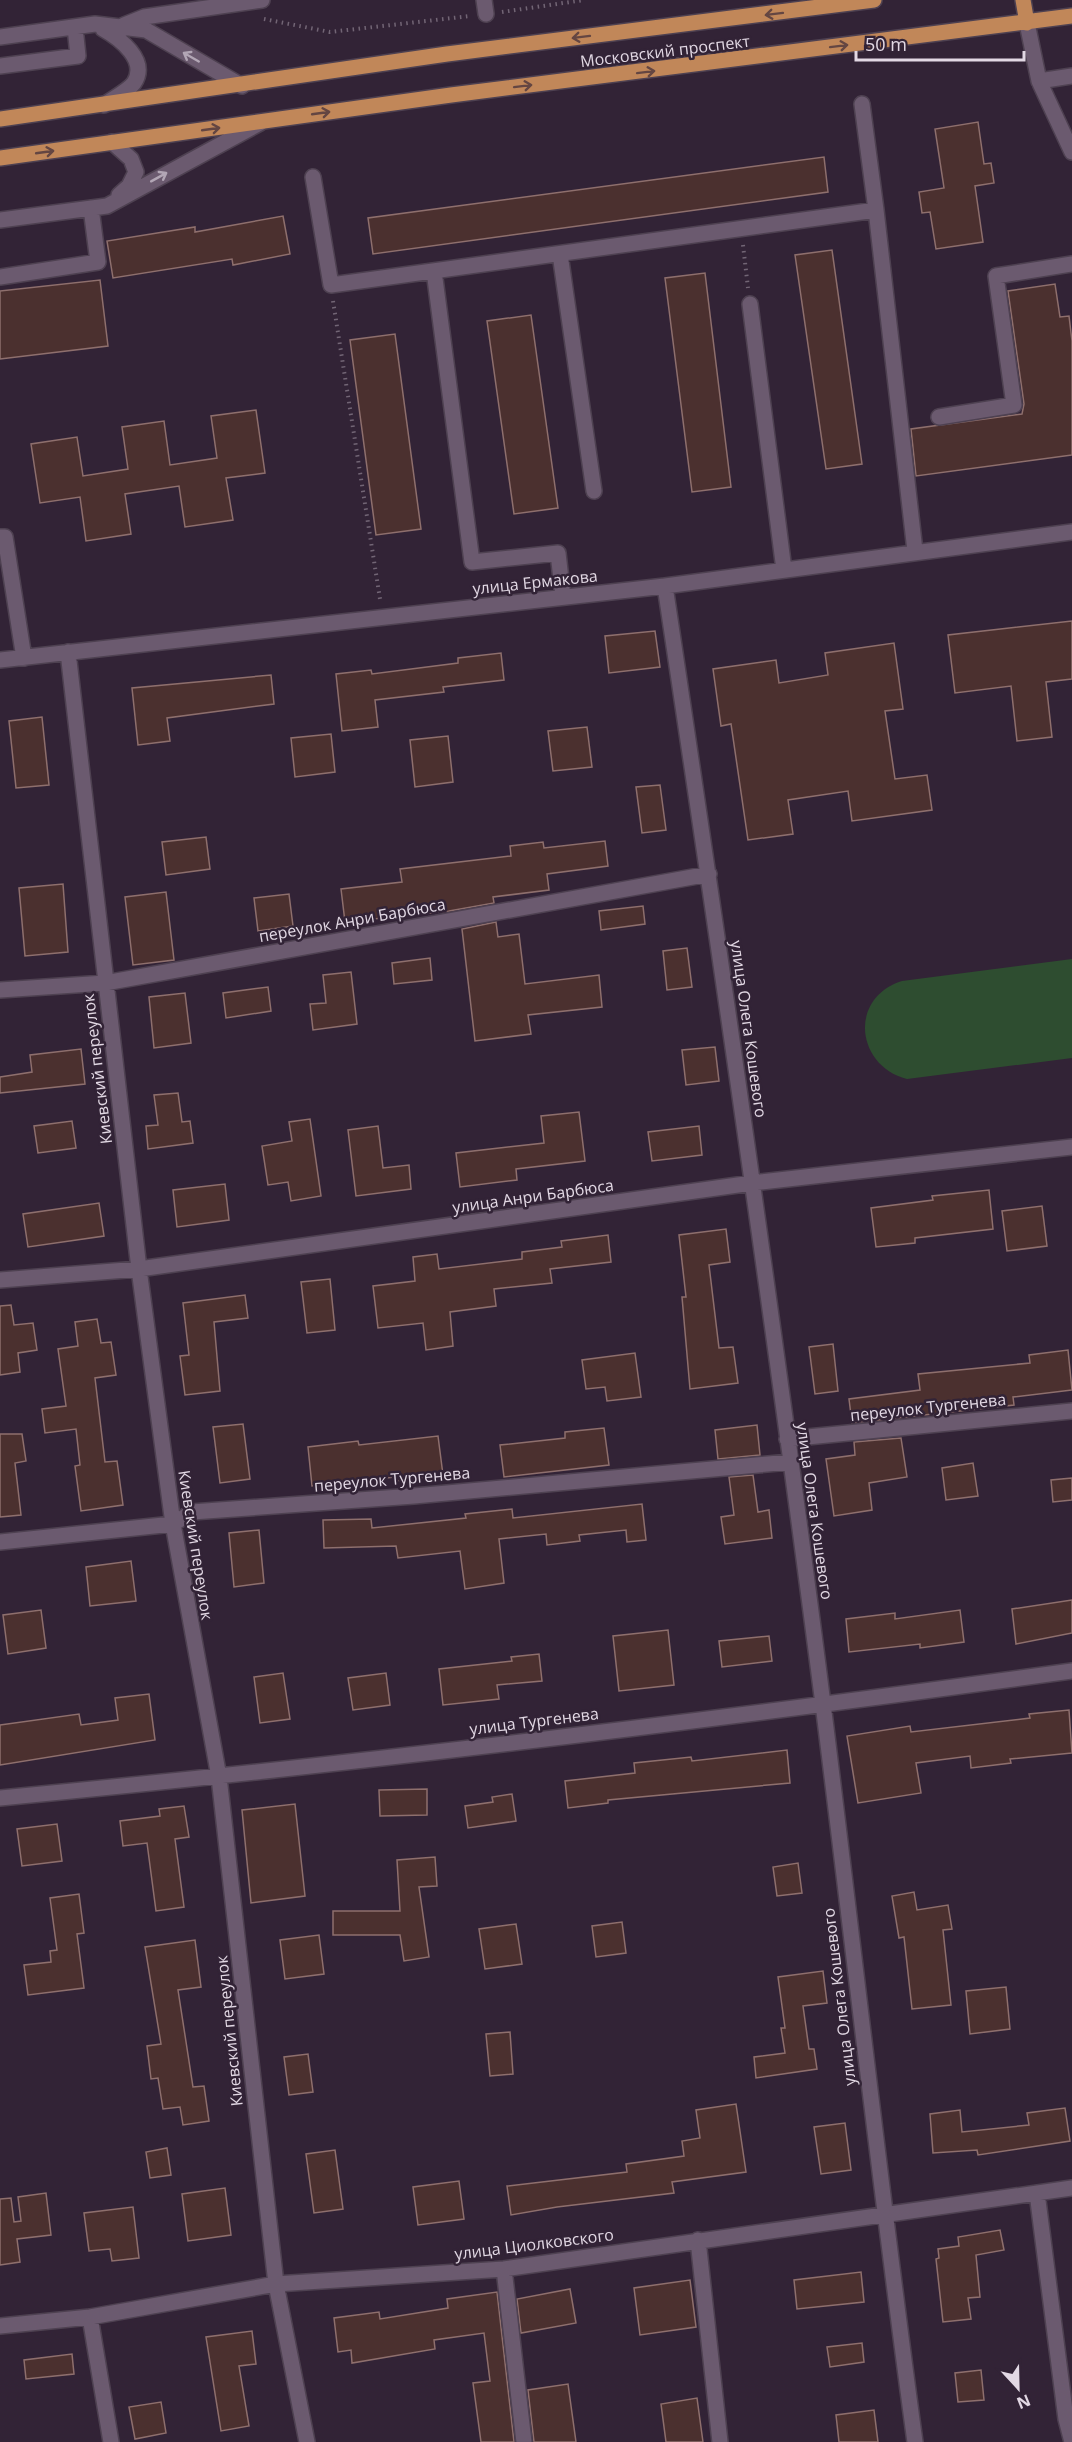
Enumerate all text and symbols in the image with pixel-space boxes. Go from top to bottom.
one-way arrow [765,9,785,20]
scale bar [856,24,1024,62]
street label: Московский проспект [579,30,752,72]
one-way arrow [571,31,591,42]
text: 50 m [865,32,907,56]
one-way arrow [829,41,849,52]
one-way arrow [183,51,200,63]
one-way arrow [635,66,655,77]
one-way arrow [513,81,532,92]
one-way arrow [310,108,330,119]
one-way arrow [201,123,221,134]
one-way arrow [34,146,54,157]
one-way arrow [149,171,167,182]
street label: улица Ермакова [471,564,599,600]
street label: переулок Анри Барбюса [257,893,447,947]
street label: улица Олега Кошевого [726,939,772,1119]
street label: Киевский переулок [77,992,117,1145]
street label: улица Анри Барбюса [451,1174,615,1218]
street label: переулок Тургенева [849,1388,1007,1426]
street label: улица Олега Кошевого [792,1421,838,1601]
street label: переулок Тургенева [313,1461,471,1497]
street label: Киевский переулок [173,1469,219,1622]
street label: улица Тургенева [468,1702,600,1740]
street label: улица Олега Кошевого [817,1907,861,2087]
street label: Киевский переулок [210,1954,248,2107]
street label: улица Циолковского [453,2223,615,2265]
north arrow [988,2358,1048,2418]
text: N [1013,2389,1034,2415]

